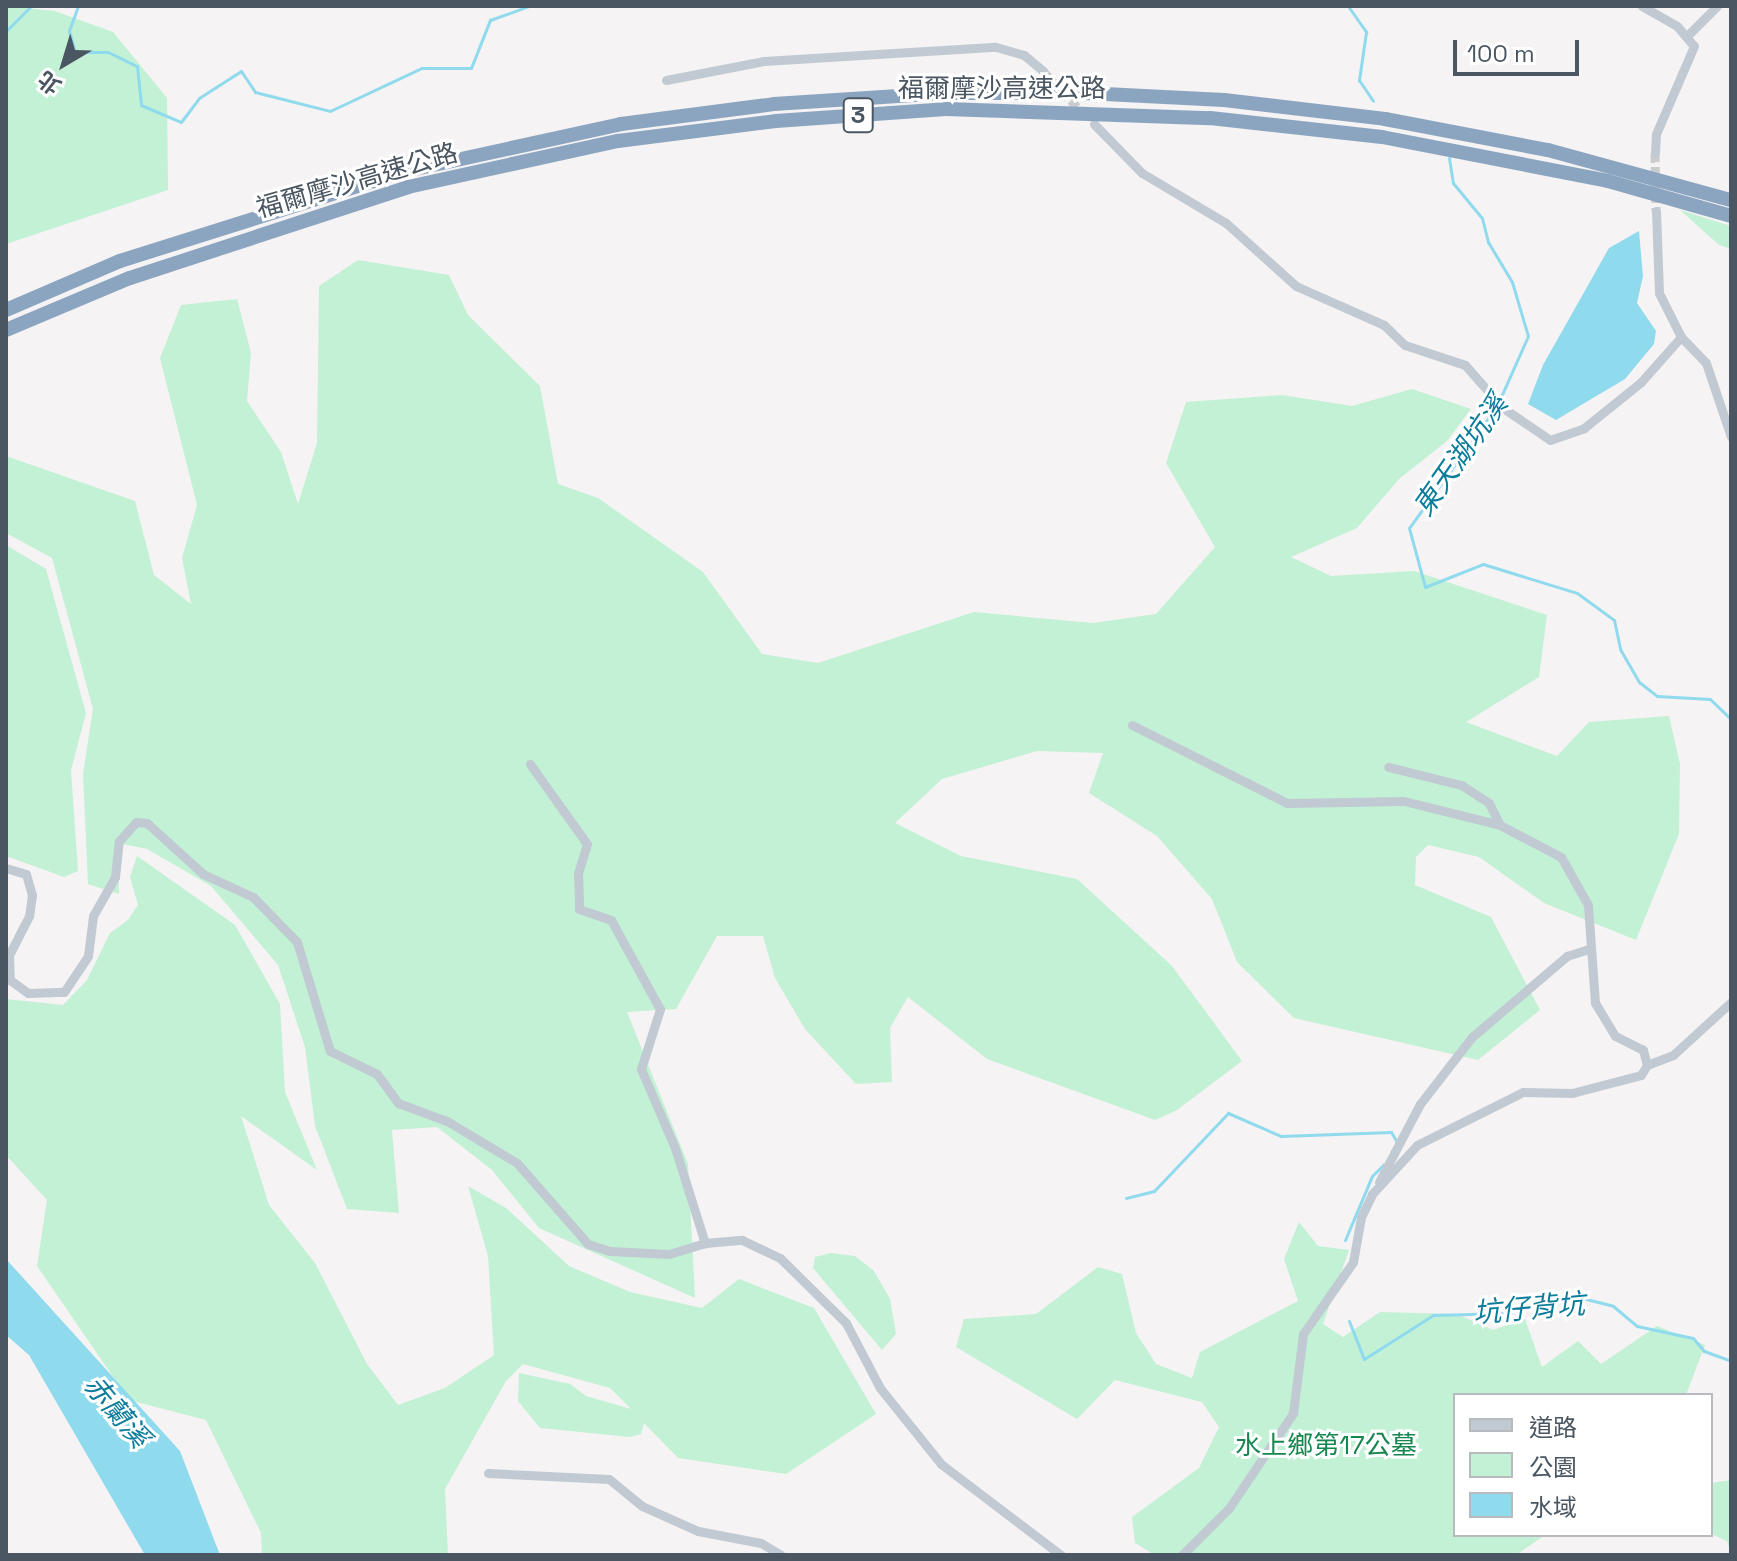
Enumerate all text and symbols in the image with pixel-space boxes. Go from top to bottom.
north arrow [24,24,104,104]
scale bar [1457,24,1583,74]
text: 100 m [1467,38,1535,69]
text: 北 [32,65,67,101]
street label: 福爾摩沙高速公路 [898,73,1106,105]
road number: 3 [842,95,874,135]
street label: 福爾摩沙高速公路 [253,137,461,225]
water label: 東天湖坑溪 [1406,388,1514,522]
water label: 坑仔背坑 [1472,1286,1586,1330]
water label: 赤蘭溪 [77,1368,157,1454]
legend [1453,1393,1713,1537]
text: 道路 [1529,1412,1577,1443]
park label: 水上鄉第17公墓 [1235,1430,1417,1462]
text: 公園 [1529,1452,1577,1483]
text: 水域 [1529,1492,1577,1523]

